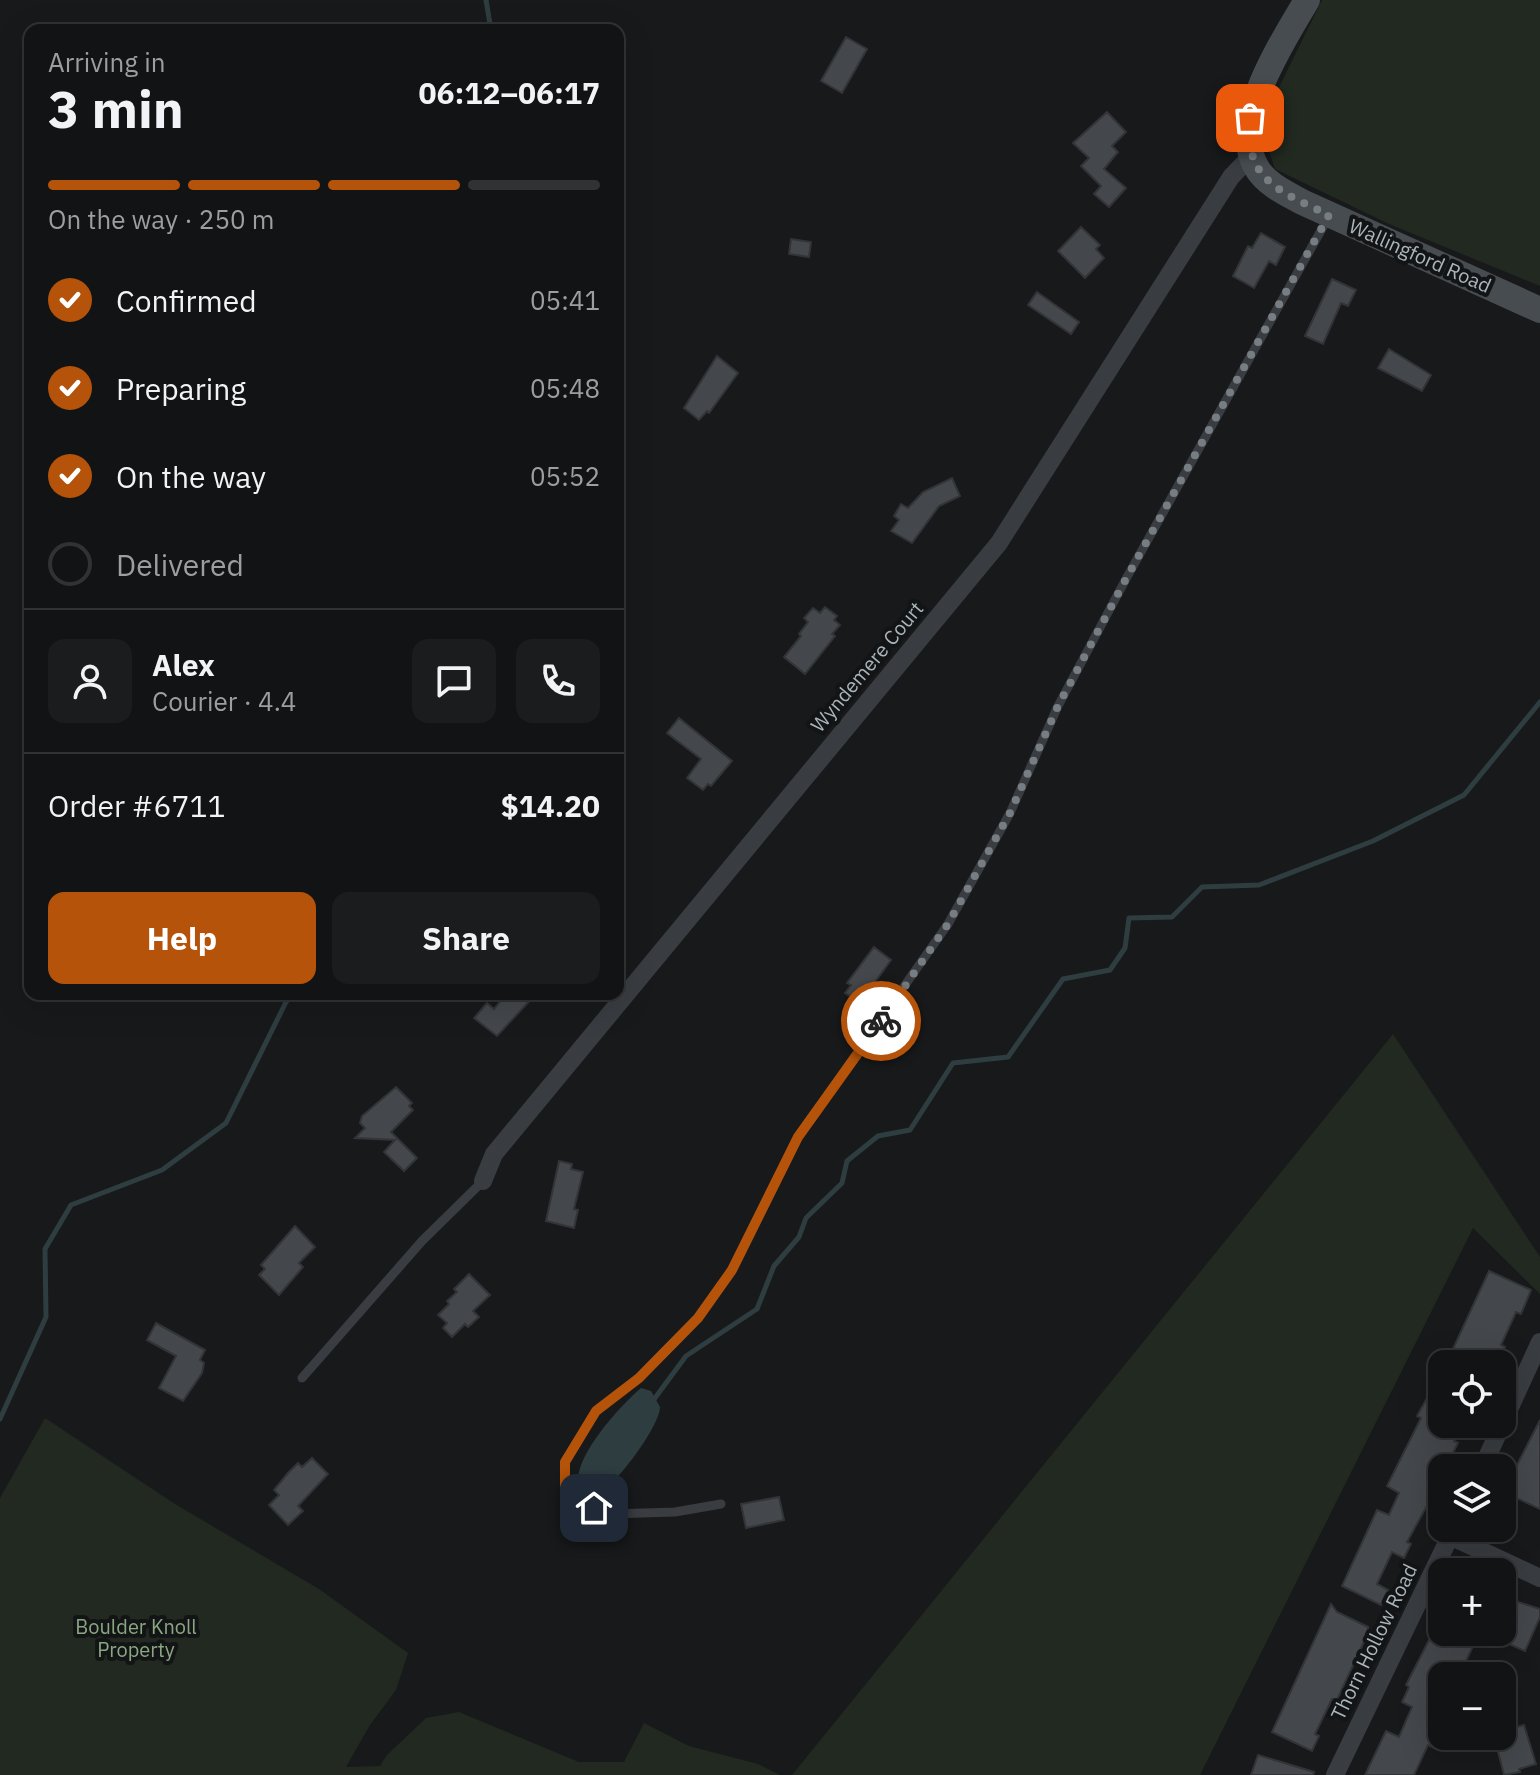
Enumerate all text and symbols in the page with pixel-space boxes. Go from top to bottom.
text: Arriving in [48,45,165,79]
text: 06:12–06:17 [419,73,600,112]
text: 3 min [48,75,184,142]
pin [1216,84,1284,152]
icon: bag [1228,96,1272,140]
text: On the way · 250 m [48,202,274,236]
street label: Wallingford Road [1345,212,1496,299]
icon: check [48,278,92,322]
text: Confirmed [116,281,257,320]
text: 05:41 [530,283,600,317]
icon: check [48,366,92,410]
text: Preparing [116,369,246,408]
text: 05:48 [530,371,600,405]
icon: check [48,454,92,498]
text: On the way [116,457,266,496]
text: 05:52 [530,459,600,493]
text: Delivered [116,545,244,584]
street label: Wyndemere Court [804,596,929,738]
button: person [48,639,132,723]
button: chat [412,639,496,723]
button: phone [516,639,600,723]
text: Alex [152,645,215,684]
text: Courier · 4.4 [152,684,296,718]
text: Order #6711 [48,786,225,825]
text: $14.20 [501,786,600,825]
button: Help [48,892,316,984]
button: Share [332,892,600,984]
courier [841,981,921,1061]
icon: bike [859,999,903,1043]
map controls [1428,1350,1516,1750]
button: locate [1428,1350,1516,1438]
button: layers [1428,1454,1516,1542]
pin [560,1474,628,1542]
icon: home [572,1486,616,1530]
button: + [1428,1558,1516,1646]
street label: Thorn Hollow Road [1324,1559,1423,1724]
park label: Boulder Knoll Property [75,1613,197,1663]
button: − [1428,1662,1516,1750]

